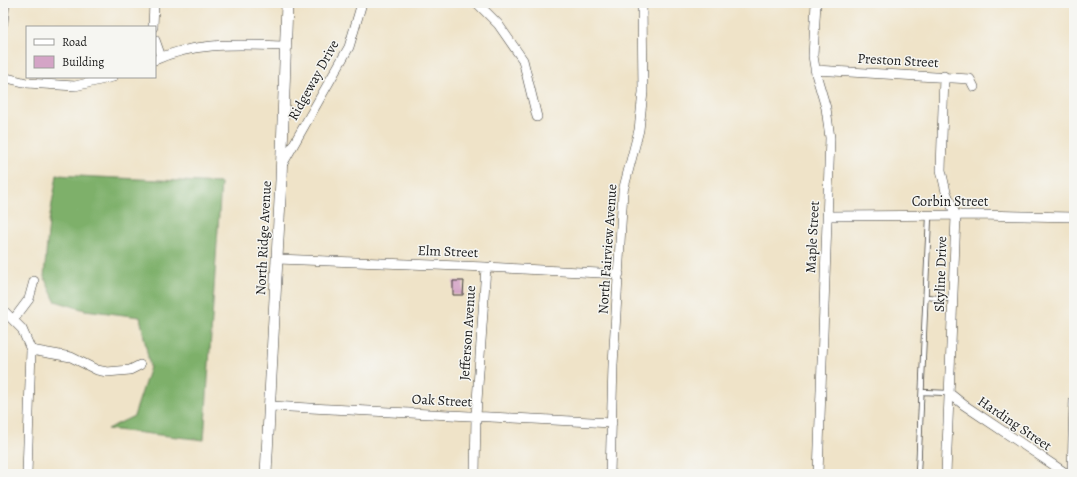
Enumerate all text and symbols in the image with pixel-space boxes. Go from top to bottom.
legend [26,26,156,78]
text: Road [62,34,88,50]
street label: Ridgeway Drive [283,36,343,124]
street label: Preston Street [857,49,939,72]
text: Building [62,54,104,70]
street label: North Ridge Avenue [251,180,276,296]
street label: North Fairview Avenue [593,183,622,315]
street label: Corbin Street [912,192,989,211]
street label: Maple Street [801,200,824,274]
street label: Skyline Drive [930,236,951,312]
street label: Elm Street [417,241,479,262]
street label: Jefferson Avenue [455,285,480,381]
street label: Oak Street [411,389,473,412]
street label: Harding Street [974,392,1056,455]

